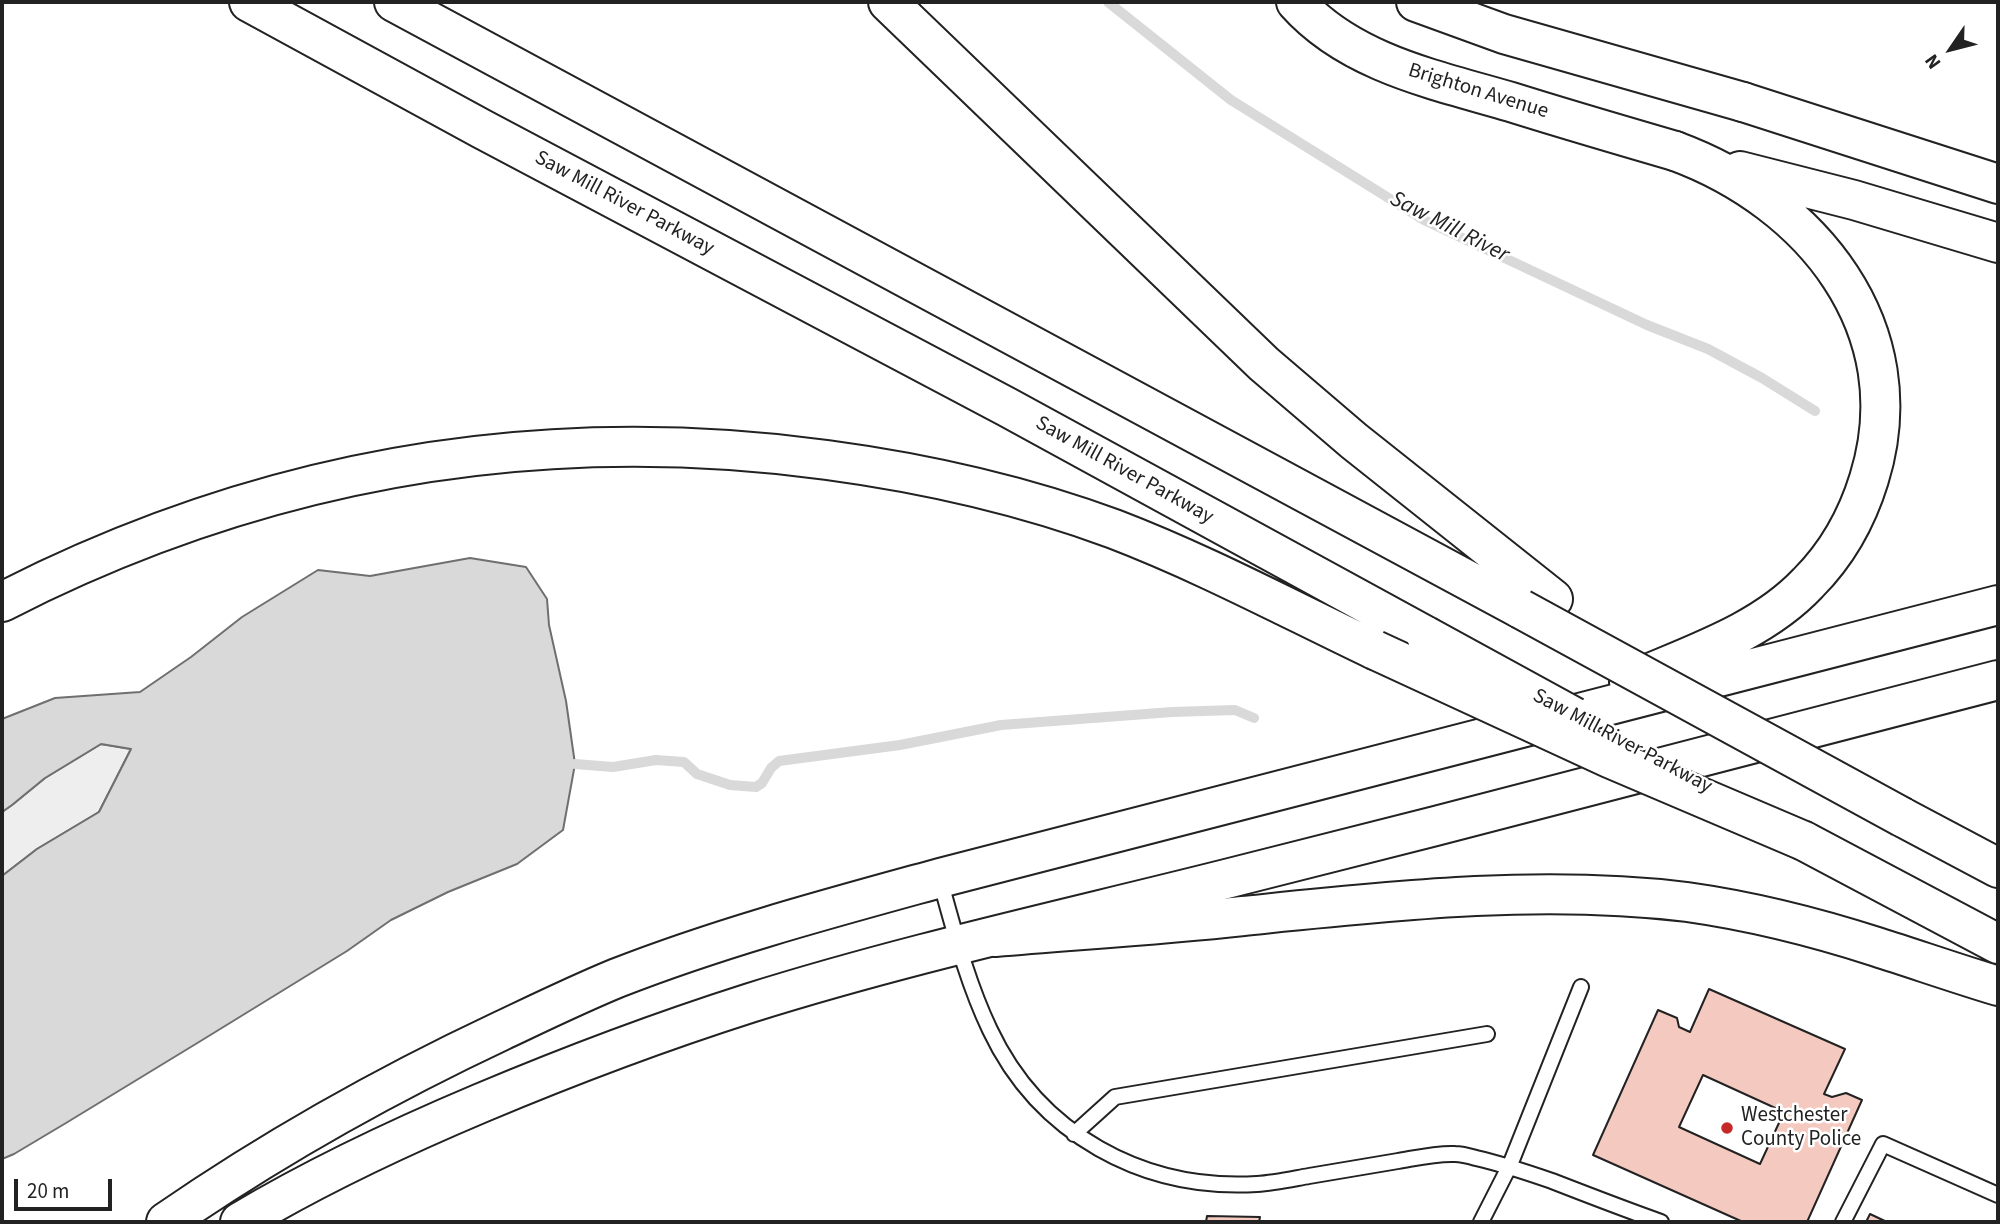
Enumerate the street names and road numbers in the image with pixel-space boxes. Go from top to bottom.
street label: Brighton Avenue [1405,59,1551,125]
street label: Saw Mill River Parkway [530,146,718,262]
street label: Saw Mill River Parkway [1031,412,1217,530]
street label: Saw Mill River Parkway [1528,684,1716,800]

